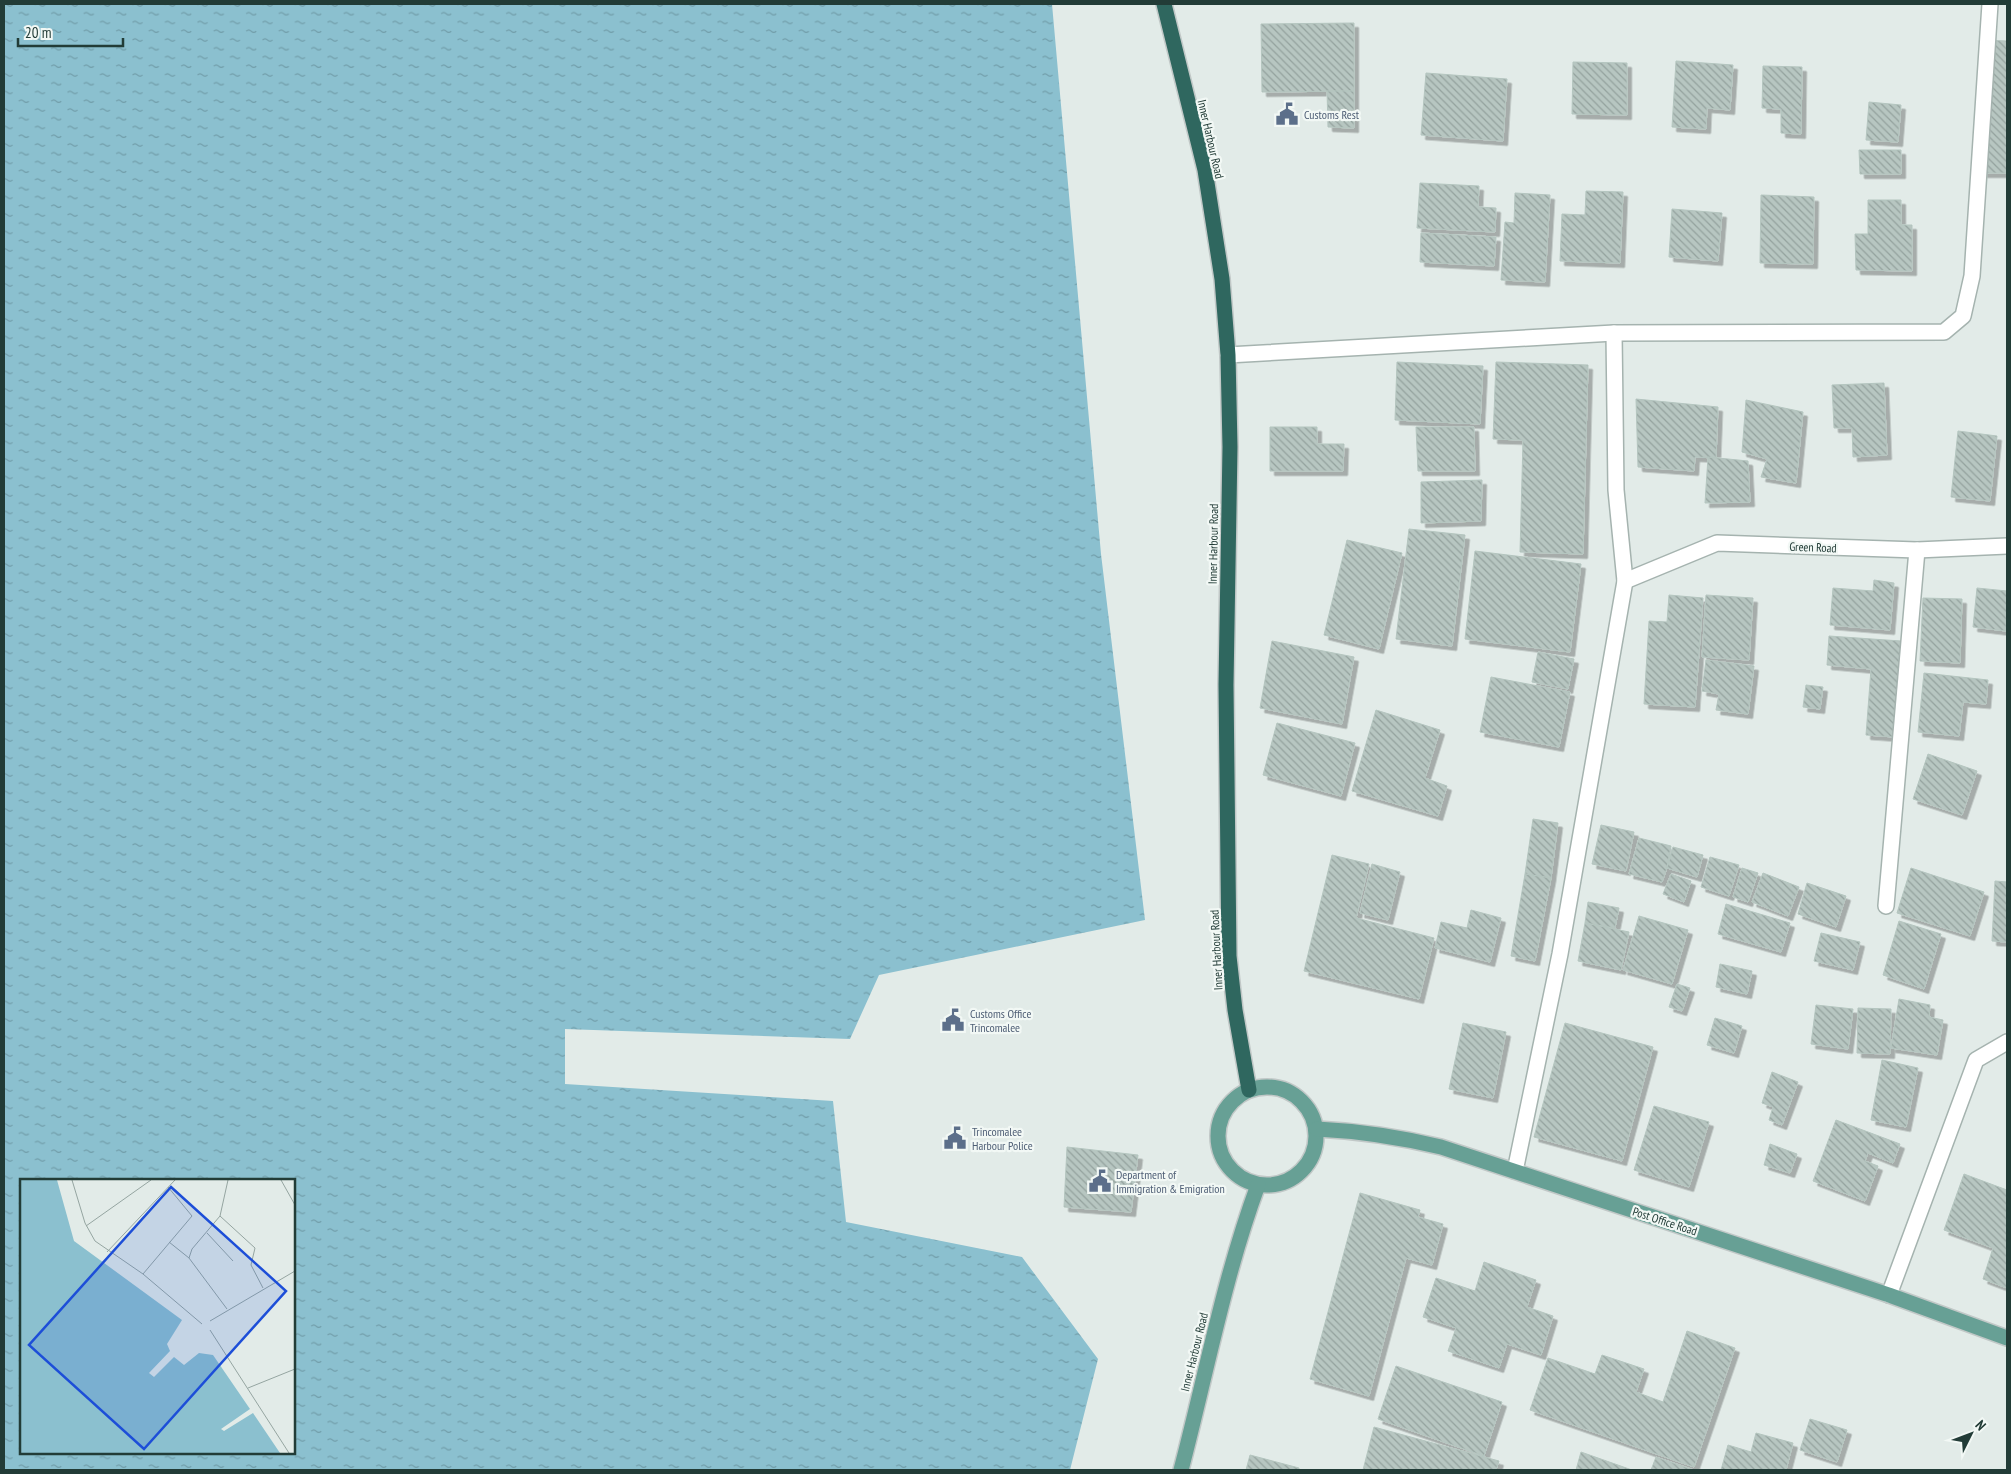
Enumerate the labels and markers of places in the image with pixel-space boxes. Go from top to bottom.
public building icon: Customs Rest [1274,101,1300,127]
place label: Customs Rest [1304,107,1360,122]
place label: Customs Office Trincomalee [970,1006,1031,1035]
public building icon: Customs Office Trincomalee [940,1007,966,1033]
place label: Trincomalee Harbour Police [972,1124,1033,1153]
public building icon: Trincomalee Harbour Police [942,1125,968,1151]
place label: Department of Immigration & Emigration [1116,1167,1225,1196]
public building icon: Department of Immigration & Emigration [1087,1168,1113,1194]

